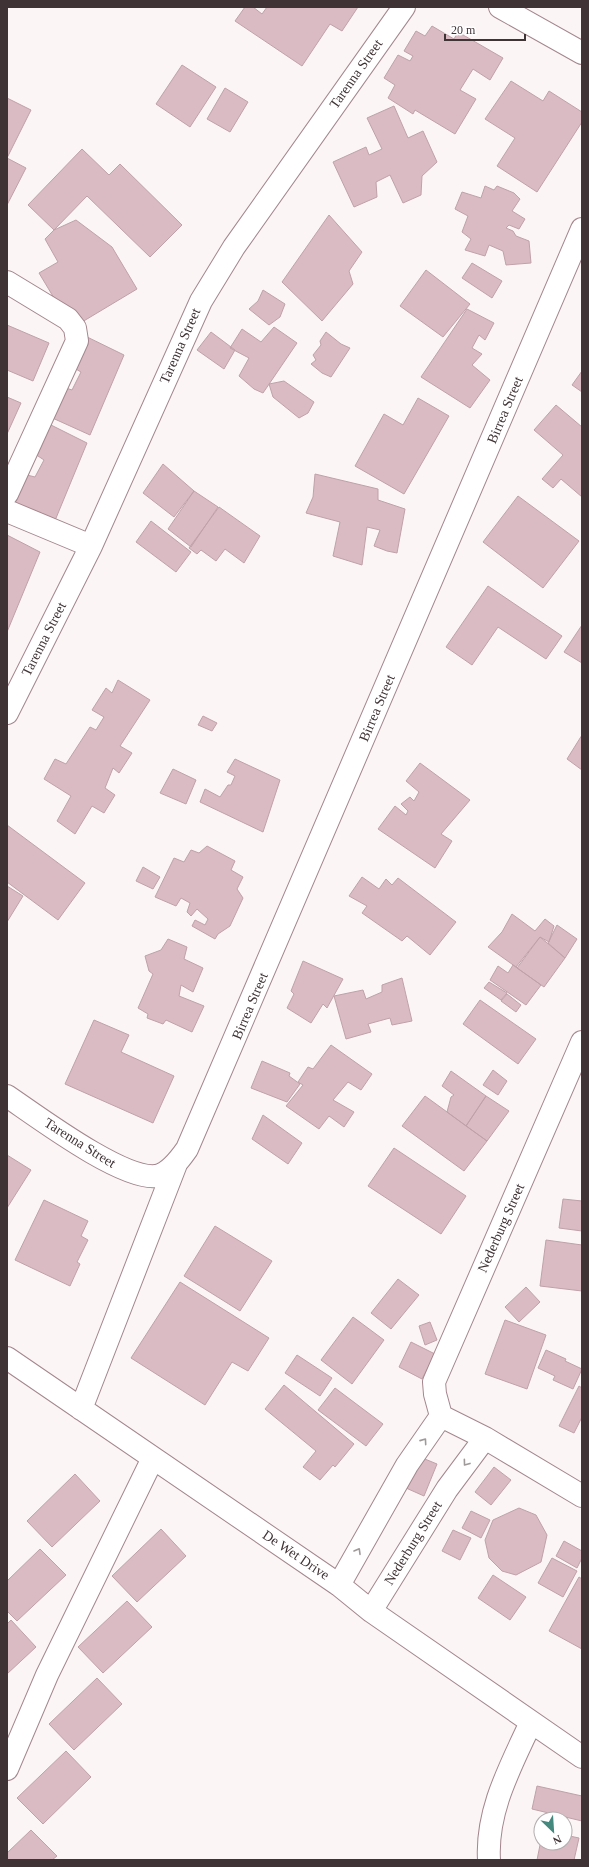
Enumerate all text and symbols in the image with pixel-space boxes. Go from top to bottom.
scale bar [445,16,525,42]
text: 20 m [451,23,476,37]
street label: Tarenna Street [327,36,385,111]
street label: Tarenna Street [157,306,203,386]
street label: Birrea Street [484,374,526,446]
street label: Tarenna Street [19,599,69,679]
street label: Birrea Street [356,672,398,744]
street label: Birrea Street [229,970,271,1042]
street label: Tarenna Street [42,1115,118,1171]
street label: Nederburg Street [475,1181,527,1275]
one-way arrow [419,1438,427,1445]
one-way arrow [464,1459,471,1466]
street label: Nederburg Street [381,1498,445,1588]
street label: De Wet Drive [260,1527,332,1583]
one-way arrow [354,1548,361,1555]
north arrow [533,1811,573,1851]
text: N [551,1833,563,1847]

